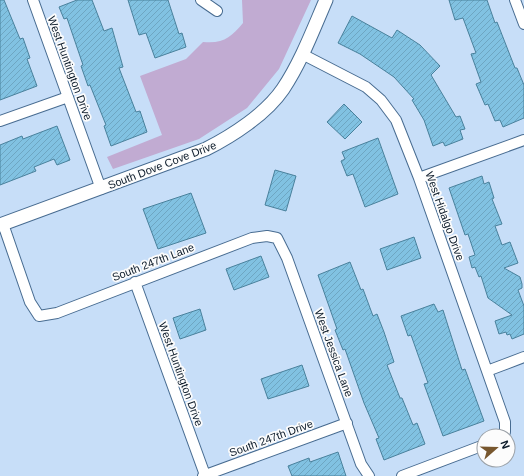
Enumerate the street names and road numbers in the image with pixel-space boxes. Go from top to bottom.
street label: West Huntington Drive [46,14,94,122]
street label: South Dove Cove Drive [106,139,218,191]
street label: West Hidalgo Drive [423,170,467,262]
street label: South 247th Lane [110,241,196,283]
street label: West Jessica Lane [313,308,355,398]
street label: West Huntington Drive [157,320,205,428]
street label: South 247th Drive [228,417,314,459]

